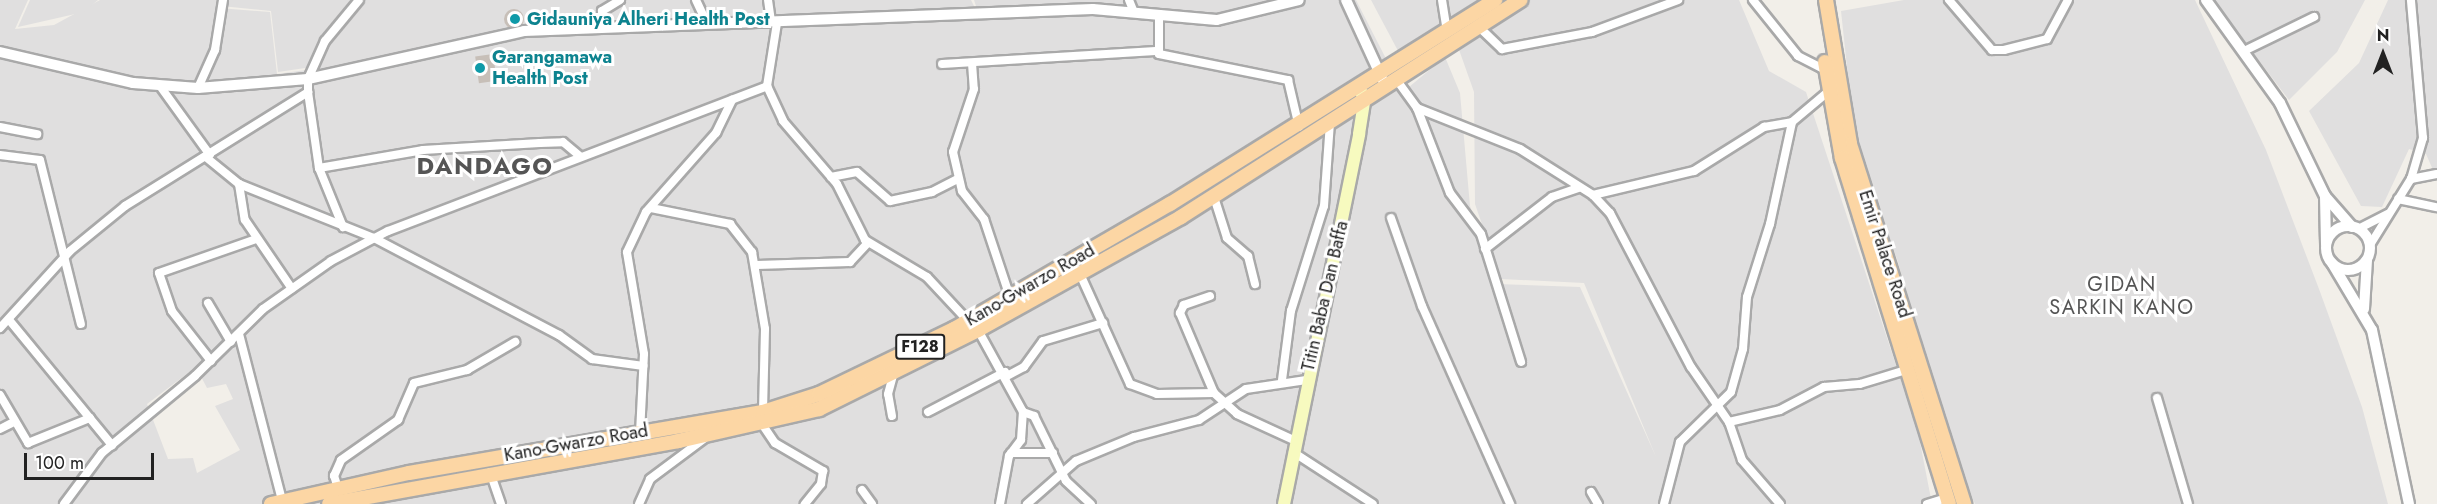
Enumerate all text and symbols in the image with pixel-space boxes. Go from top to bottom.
place label: Gidauniya Alheri Health Post [527,8,770,30]
marker: Gidauniya Alheri Health Post [508,12,522,26]
north arrow [2353,24,2413,84]
text: N [2377,24,2389,47]
place label: Garangamawa Health Post [492,47,612,90]
marker: Garangamawa Health Post [473,61,487,75]
district label: DANDAGO [416,152,554,180]
street label: Emir Palace Road [1854,187,1916,321]
street label: Titin Baba Dan Baffa [1297,219,1353,373]
street label: Kano-Gwarzo Road [961,239,1099,331]
district label: GIDAN SARKIN KANO [2049,272,2195,319]
road number: F128 [894,334,946,360]
street label: Kano-Gwarzo Road [502,420,650,466]
scale bar [27,441,158,479]
text: 100 m [35,450,84,476]

